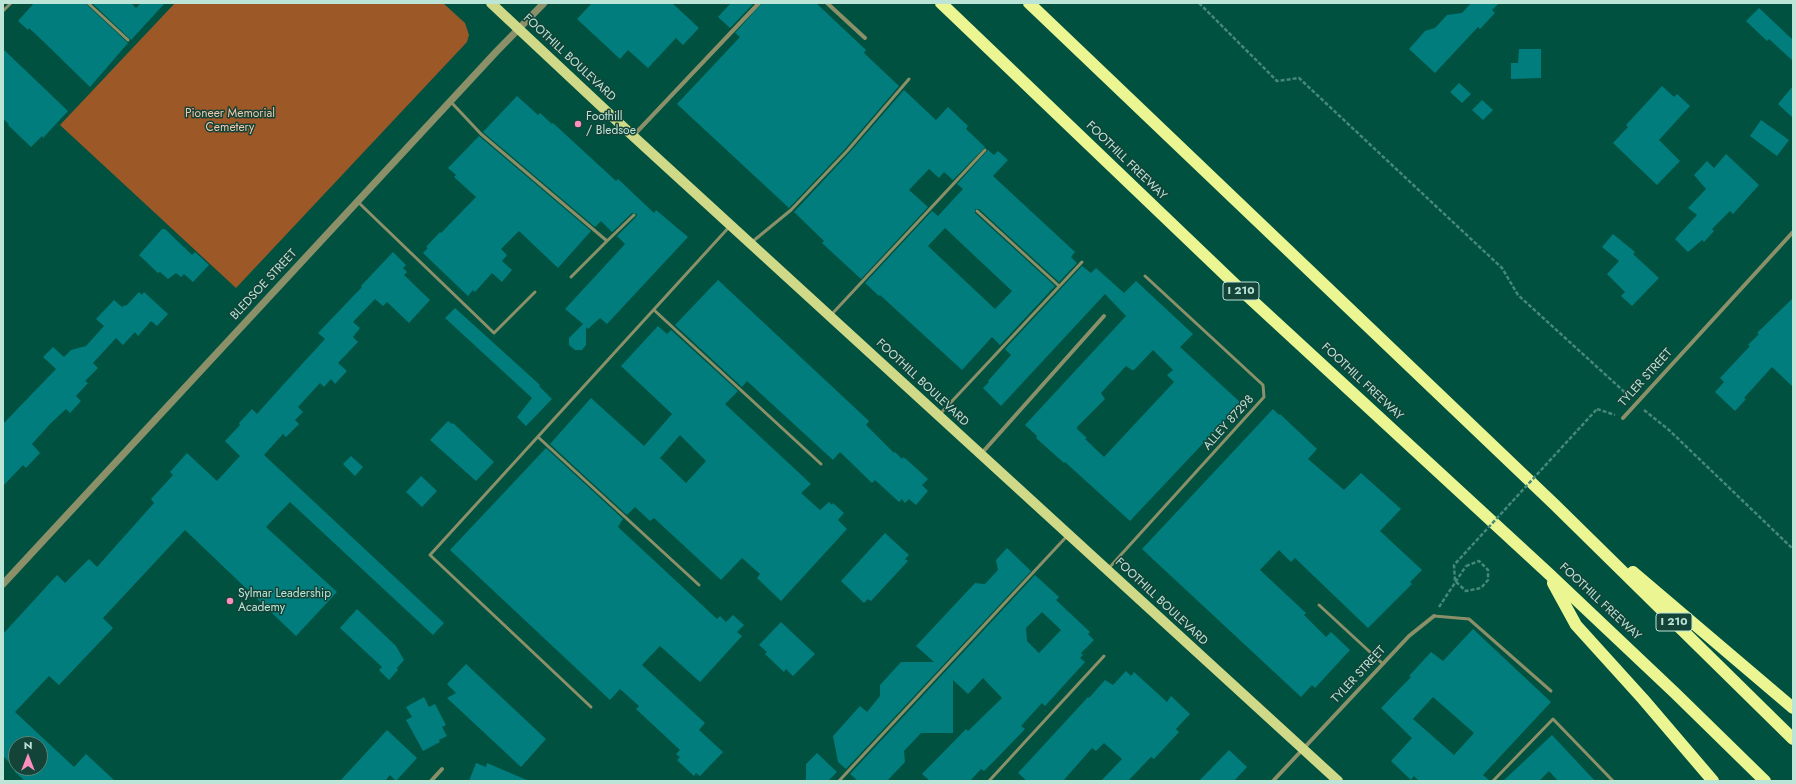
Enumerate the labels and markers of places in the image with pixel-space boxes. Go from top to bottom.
place label: Foothill / Bledsoe [586,110,636,138]
marker: Foothill / Bledsoe [573,119,583,129]
place label: Sylmar Leadership Academy [238,587,331,615]
marker: Sylmar Leadership Academy [225,596,235,606]

